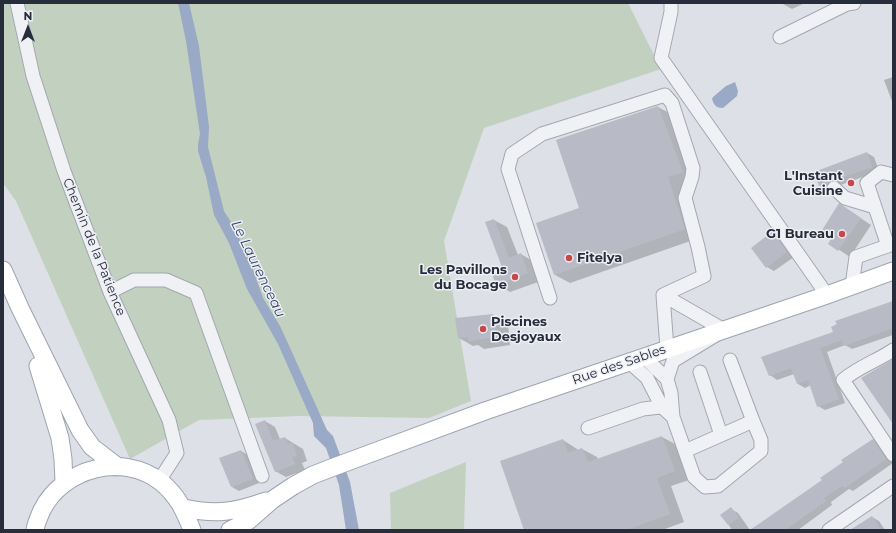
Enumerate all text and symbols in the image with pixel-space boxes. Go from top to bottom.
north arrow [8,8,48,48]
text: N [24,9,32,23]
place label: L'Instant Cuisine [784,168,843,199]
street label: Chemin de la Patience [59,176,129,318]
marker: L'Instant Cuisine [846,178,856,188]
water label: Le Laurenceau [227,218,289,320]
place label: G1 Bureau [766,226,834,242]
marker: G1 Bureau [837,229,847,239]
place label: Fitelya [577,250,622,266]
marker: Fitelya [564,253,574,263]
place label: Les Pavillons du Bocage [419,262,507,293]
marker: Les Pavillons du Bocage [510,272,520,282]
place label: Piscines Desjoyaux [491,314,561,345]
marker: Piscines Desjoyaux [478,324,488,334]
street label: Rue des Sables [570,342,668,388]

